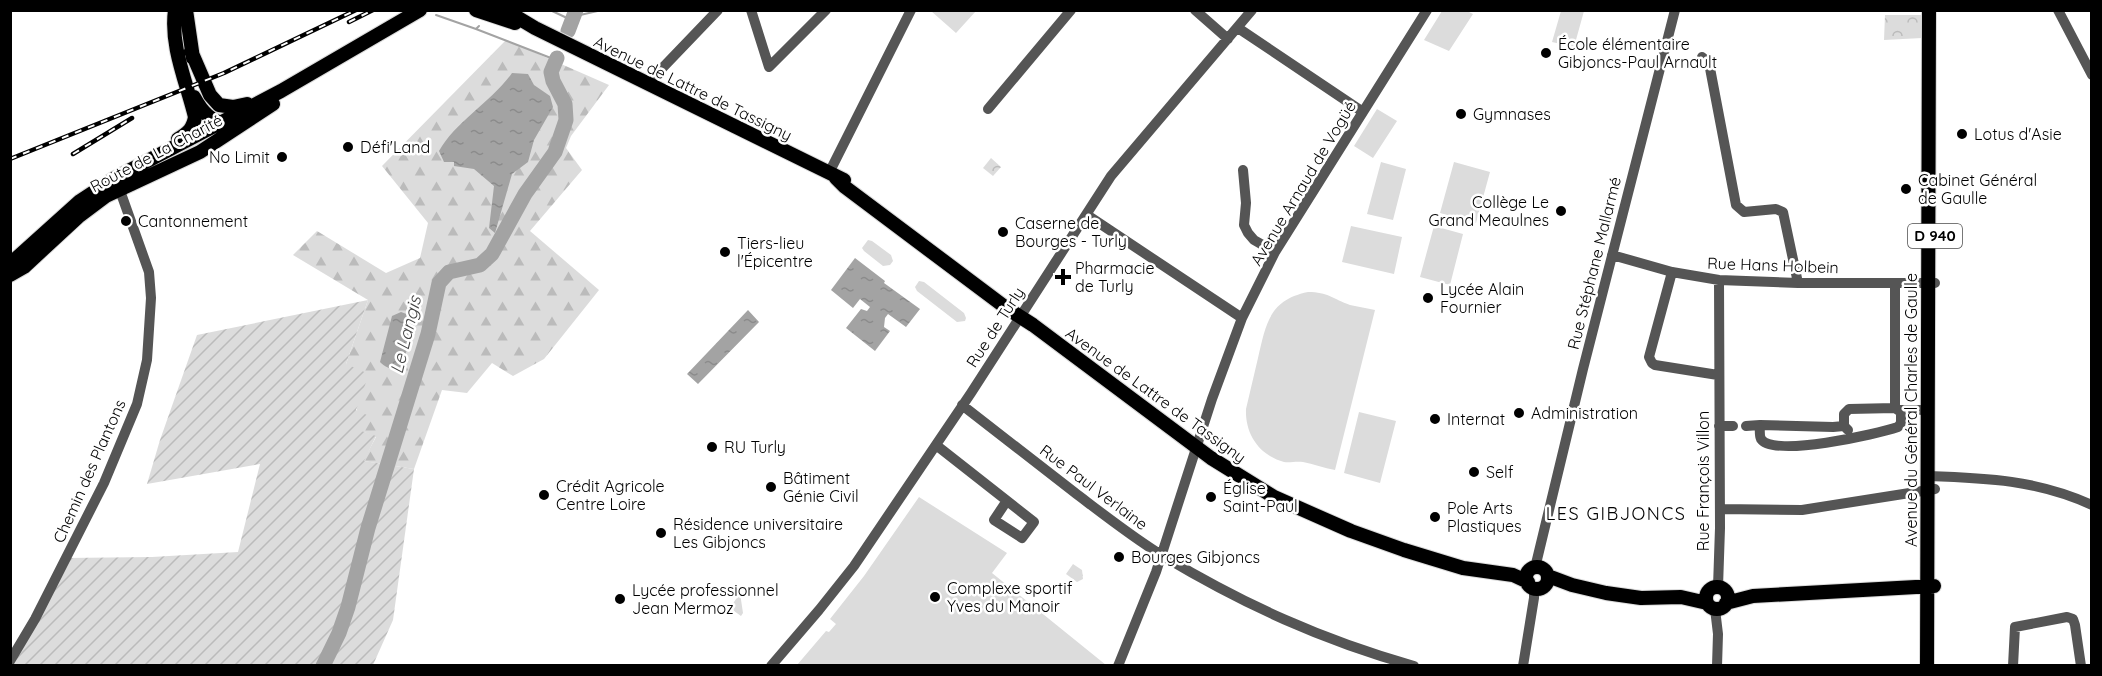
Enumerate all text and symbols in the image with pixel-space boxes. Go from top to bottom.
street label: Avenue de Lattre de Tassigny [591,31,795,145]
place label: École élémentaire Gibjoncs-Paul Arnault [1558,34,1717,72]
marker: École élémentaire Gibjoncs-Paul Arnault [1539,46,1553,60]
street label: Avenue Arnaud de Vogüé [1246,97,1360,269]
place label: Gymnases [1473,104,1551,124]
marker: Gymnases [1454,107,1468,121]
street label: Route de La Charité [86,110,226,196]
place label: Lotus d'Asie [1974,124,2062,144]
marker: Lotus d'Asie [1955,127,1969,141]
place label: Défi'Land [360,137,430,157]
marker: Défi'Land [341,140,355,154]
place label: No Limit [209,147,270,167]
marker: No Limit [275,150,289,164]
place label: Cabinet Général de Gaulle [1918,170,2037,208]
street label: Rue Stéphane Mallarmé [1563,175,1625,351]
marker: Cabinet Général de Gaulle [1899,182,1913,196]
place label: Collège Le Grand Meaulnes [1428,192,1549,230]
marker: Collège Le Grand Meaulnes [1554,204,1568,218]
place label: Cantonnement [138,211,248,231]
place label: Caserne de Bourges - Turly [1015,213,1127,251]
marker: Cantonnement [119,214,133,228]
road number: D 940 [1908,224,1962,248]
marker: Caserne de Bourges - Turly [996,225,1010,239]
place label: Tiers-lieu l'Épicentre [737,233,813,271]
marker: Tiers-lieu l'Épicentre [718,245,732,259]
street label: Rue Hans Holbein [1707,253,1839,277]
place label: Pharmacie de Turly [1075,258,1155,296]
marker: Pharmacie de Turly [1056,270,1070,284]
street label: Avenue du Général Charles de Gaulle [1901,273,1921,547]
place label: Lycée Alain Fournier [1440,279,1524,317]
street label: Rue de Turly [962,283,1028,371]
marker: Lycée Alain Fournier [1421,291,1435,305]
water label: Le Langis [385,292,427,376]
street label: Avenue de Lattre de Tassigny [1062,323,1250,467]
street label: Chemin des Plantons [48,396,130,546]
place label: Administration [1531,403,1638,423]
marker: Administration [1512,406,1526,420]
place label: Internat [1447,409,1505,429]
street label: Rue François Villon [1693,411,1713,551]
marker: Internat [1428,412,1442,426]
place label: RU Turly [724,437,786,457]
marker: RU Turly [705,440,719,454]
street label: Rue Paul Verlaine [1036,440,1152,534]
place label: Self [1486,462,1514,482]
marker: Self [1467,465,1481,479]
place label: Bâtiment Génie Civil [783,468,859,506]
place label: Crédit Agricole Centre Loire [556,476,665,514]
place label: Église Saint-Paul [1223,478,1298,516]
marker: Bâtiment Génie Civil [764,480,778,494]
marker: Crédit Agricole Centre Loire [537,488,551,502]
marker: Église Saint-Paul [1204,490,1218,504]
place label: Pole Arts Plastiques [1447,498,1522,536]
district label: LES GIBJONCS [1546,502,1686,525]
marker: Pole Arts Plastiques [1428,510,1442,524]
place label: Résidence universitaire Les Gibjoncs [673,514,843,552]
marker: Résidence universitaire Les Gibjoncs [654,526,668,540]
place label: Bourges Gibjoncs [1131,547,1260,567]
marker: Bourges Gibjoncs [1112,550,1126,564]
place label: Complexe sportif Yves du Manoir [947,578,1073,616]
place label: Lycée professionnel Jean Mermoz [632,580,779,618]
marker: Complexe sportif Yves du Manoir [928,590,942,604]
marker: Lycée professionnel Jean Mermoz [613,592,627,606]

